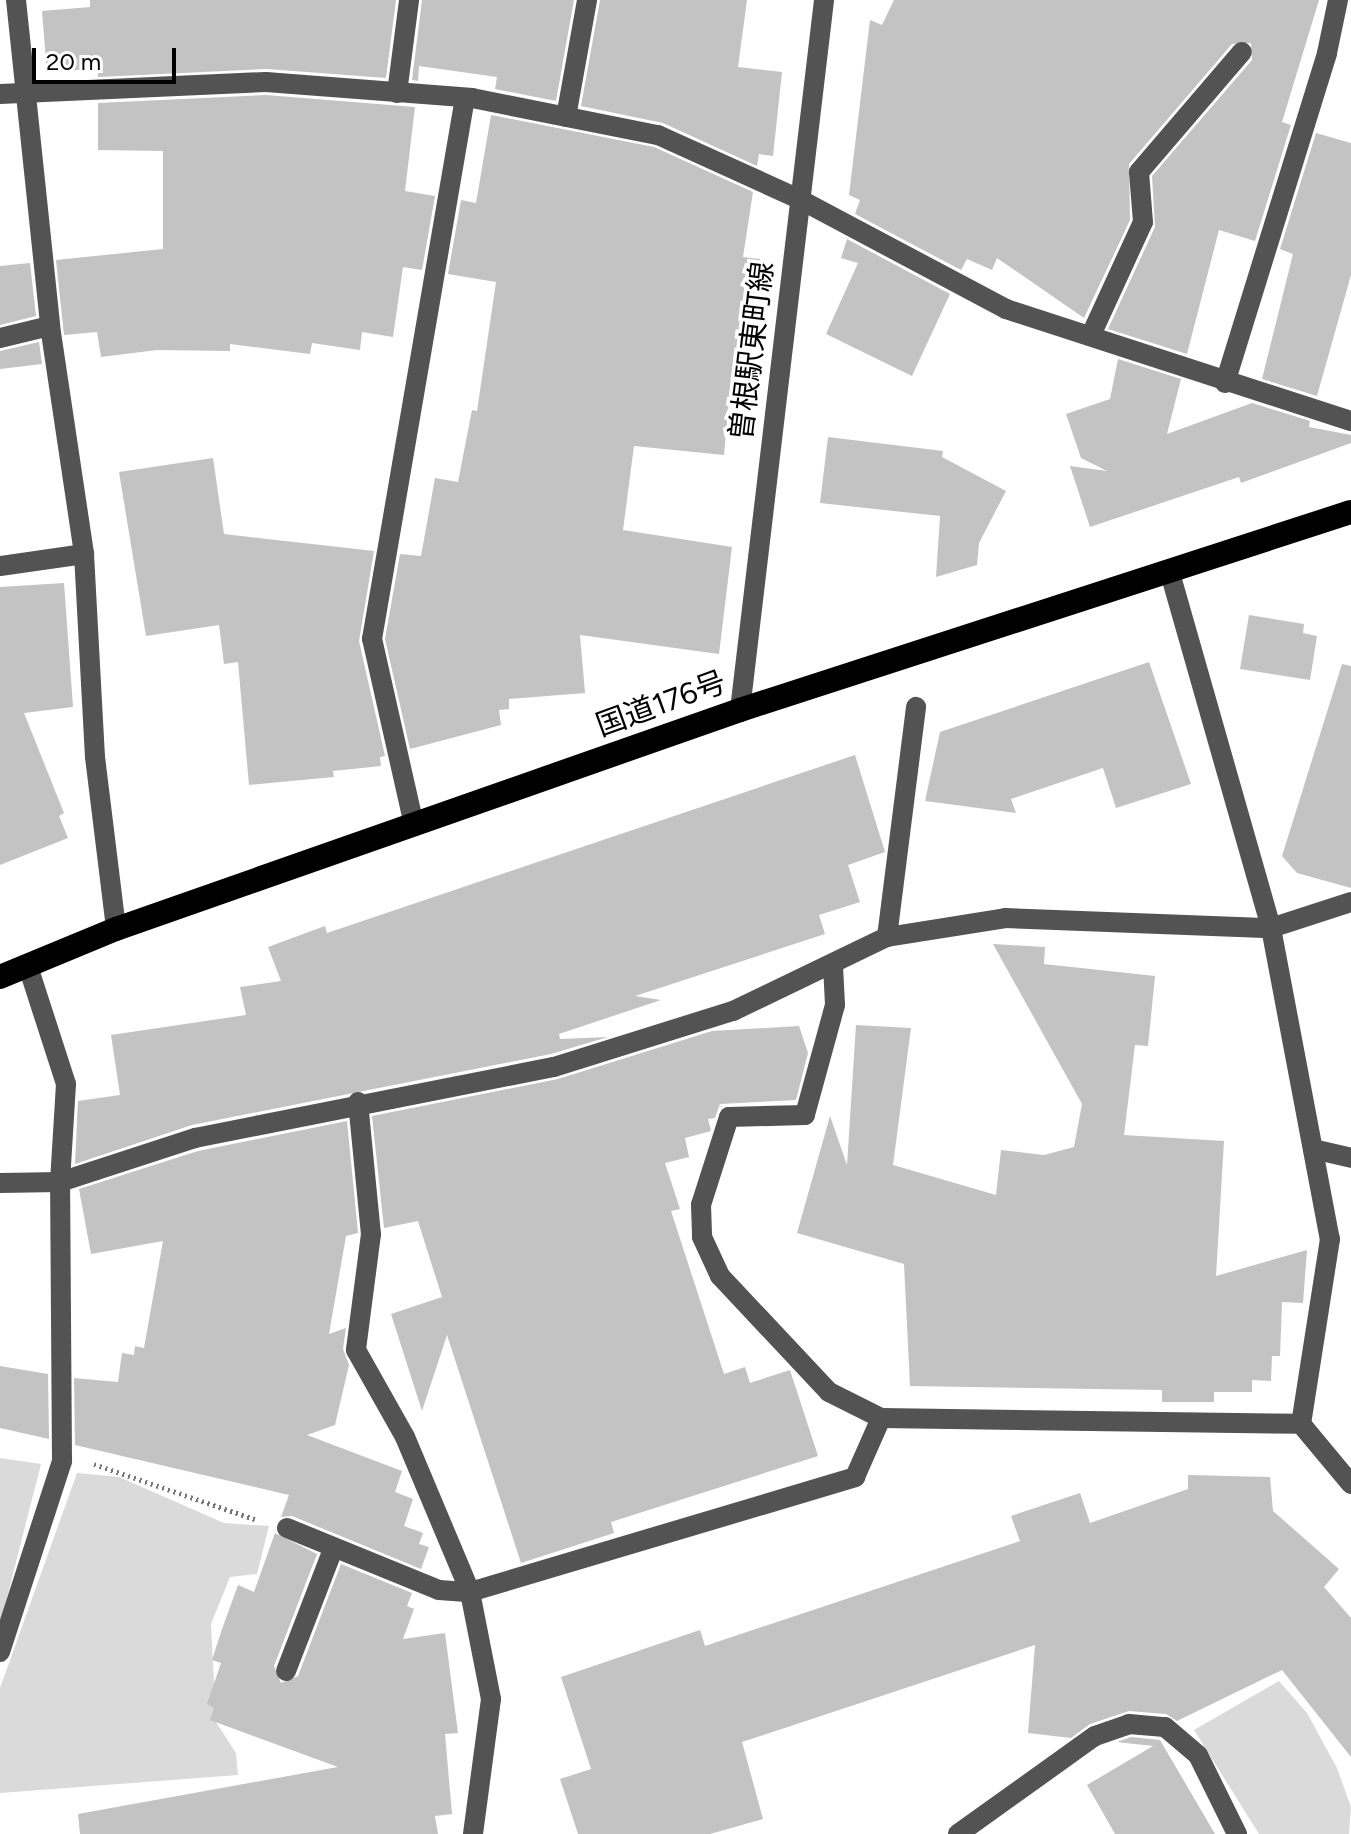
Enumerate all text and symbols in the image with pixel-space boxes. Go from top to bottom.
scale bar [36,32,180,82]
text: 20 m [46,47,101,76]
street label: 曽根駅東町線 [723,259,781,443]
street label: 国道176号 [591,664,731,744]

